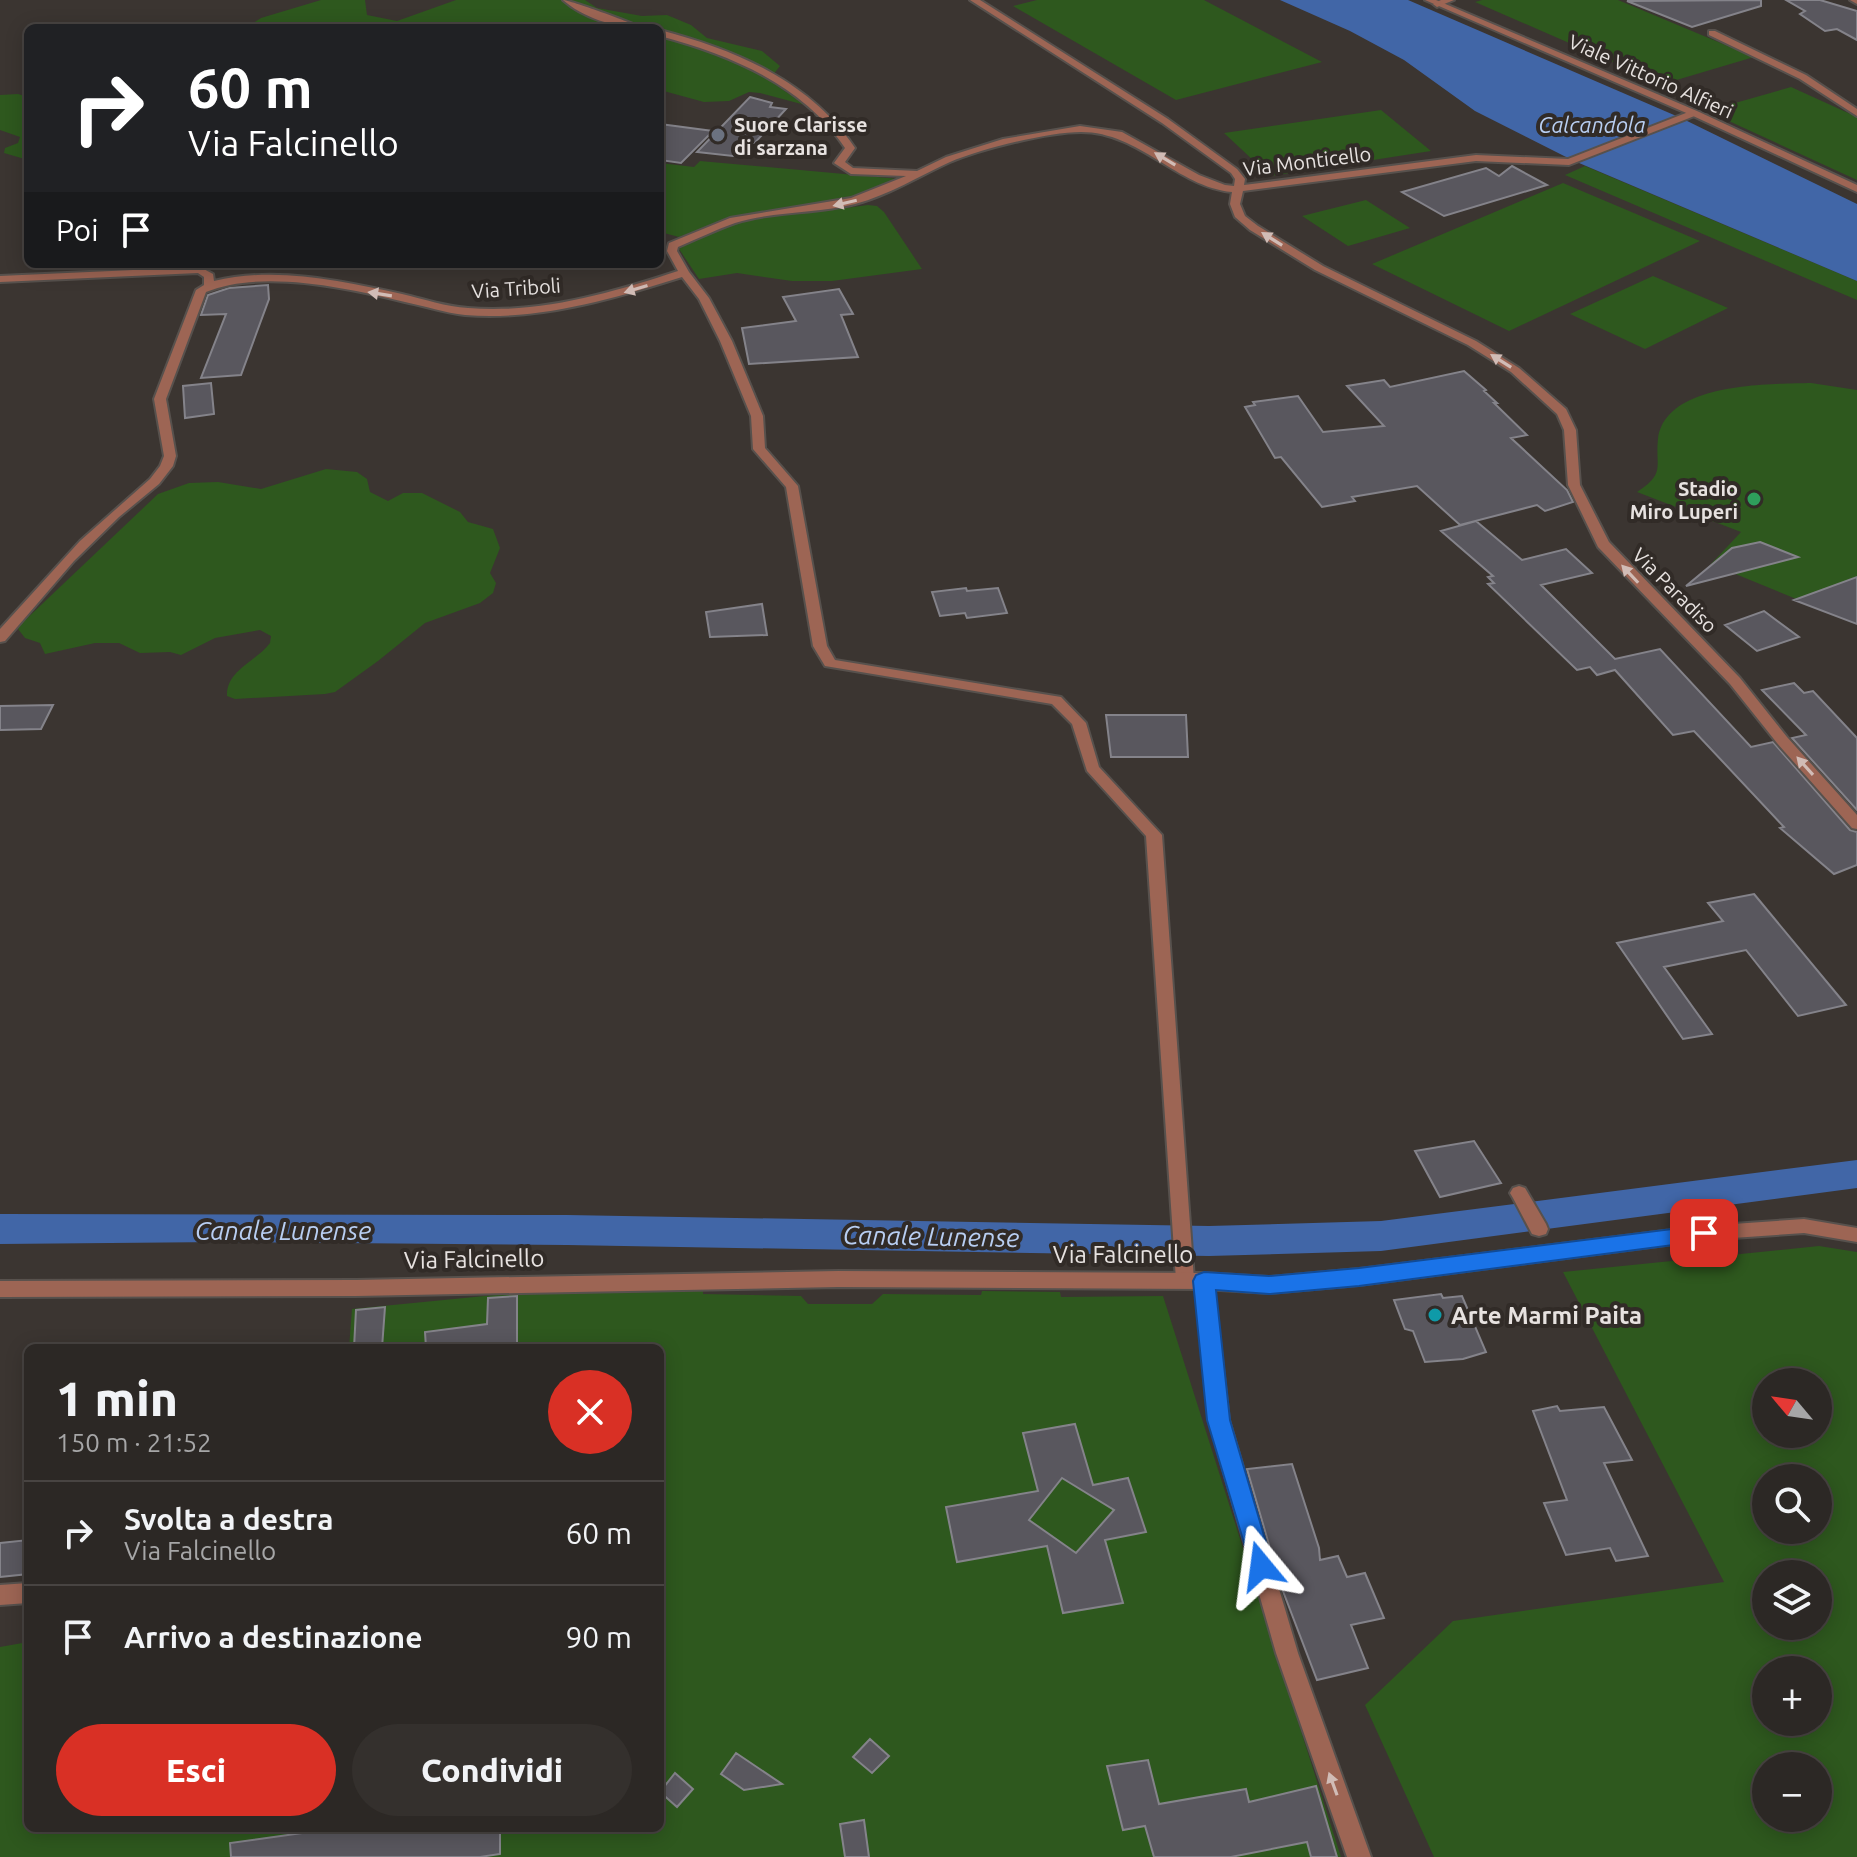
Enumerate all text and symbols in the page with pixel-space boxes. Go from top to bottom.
street label: Viale Vittorio Alfieri [1565,29,1737,123]
icon: right [56,56,160,160]
text: 60 m [188,56,313,119]
water label: Calcandola [1538,112,1646,137]
place label: Suore Clarisse di sarzana [734,113,868,159]
text: Via Falcinello [188,122,399,163]
marker: Suore Clarisse di sarzana [709,126,727,144]
street label: Via Monticello [1242,142,1372,180]
one-way arrow [1154,152,1176,166]
one-way arrow [832,197,857,209]
icon: arrive [114,208,158,252]
text: Poi [56,213,98,247]
one-way arrow [1261,233,1283,247]
street label: Via Triboli [471,273,561,303]
one-way arrow [623,283,647,296]
one-way arrow [367,287,392,299]
one-way arrow [1491,354,1512,369]
place label: Stadio Miro Luperi [1630,477,1738,523]
marker: Stadio Miro Luperi [1745,490,1763,508]
street label: Via Paradiso [1628,543,1722,637]
one-way arrow [1621,565,1639,584]
one-way arrow [1796,756,1814,775]
pin [1670,1199,1738,1267]
icon: arrive [1682,1211,1726,1255]
water label: Canale Lunense [195,1216,371,1245]
water label: Canale Lunense [842,1220,1020,1252]
street label: Via Falcinello [1053,1241,1193,1268]
street label: Via Falcinello [403,1244,545,1274]
place label: Arte Marmi Paita [1451,1302,1642,1329]
marker: Arte Marmi Paita [1426,1306,1444,1324]
north arrow [1752,1368,1832,1448]
map controls [1752,1368,1832,1832]
button: close [548,1370,632,1454]
text: 1 min [56,1371,178,1425]
text: 150 m · 21:52 [56,1428,212,1457]
button: search [1752,1464,1832,1544]
text: Svolta a destra [124,1502,333,1536]
icon: right [56,1511,100,1555]
text: 60 m [565,1516,632,1550]
position arrow [1219,1524,1303,1608]
text: Via Falcinello [124,1536,276,1565]
button: layers [1752,1560,1832,1640]
icon: arrive [56,1615,100,1659]
text: Arrivo a destinazione [124,1620,422,1654]
text: 90 m [565,1620,632,1654]
button: + [1752,1656,1832,1736]
button: Esci [56,1724,336,1816]
button: Condividi [352,1724,632,1816]
button: − [1752,1752,1832,1832]
one-way arrow [1326,1771,1339,1795]

